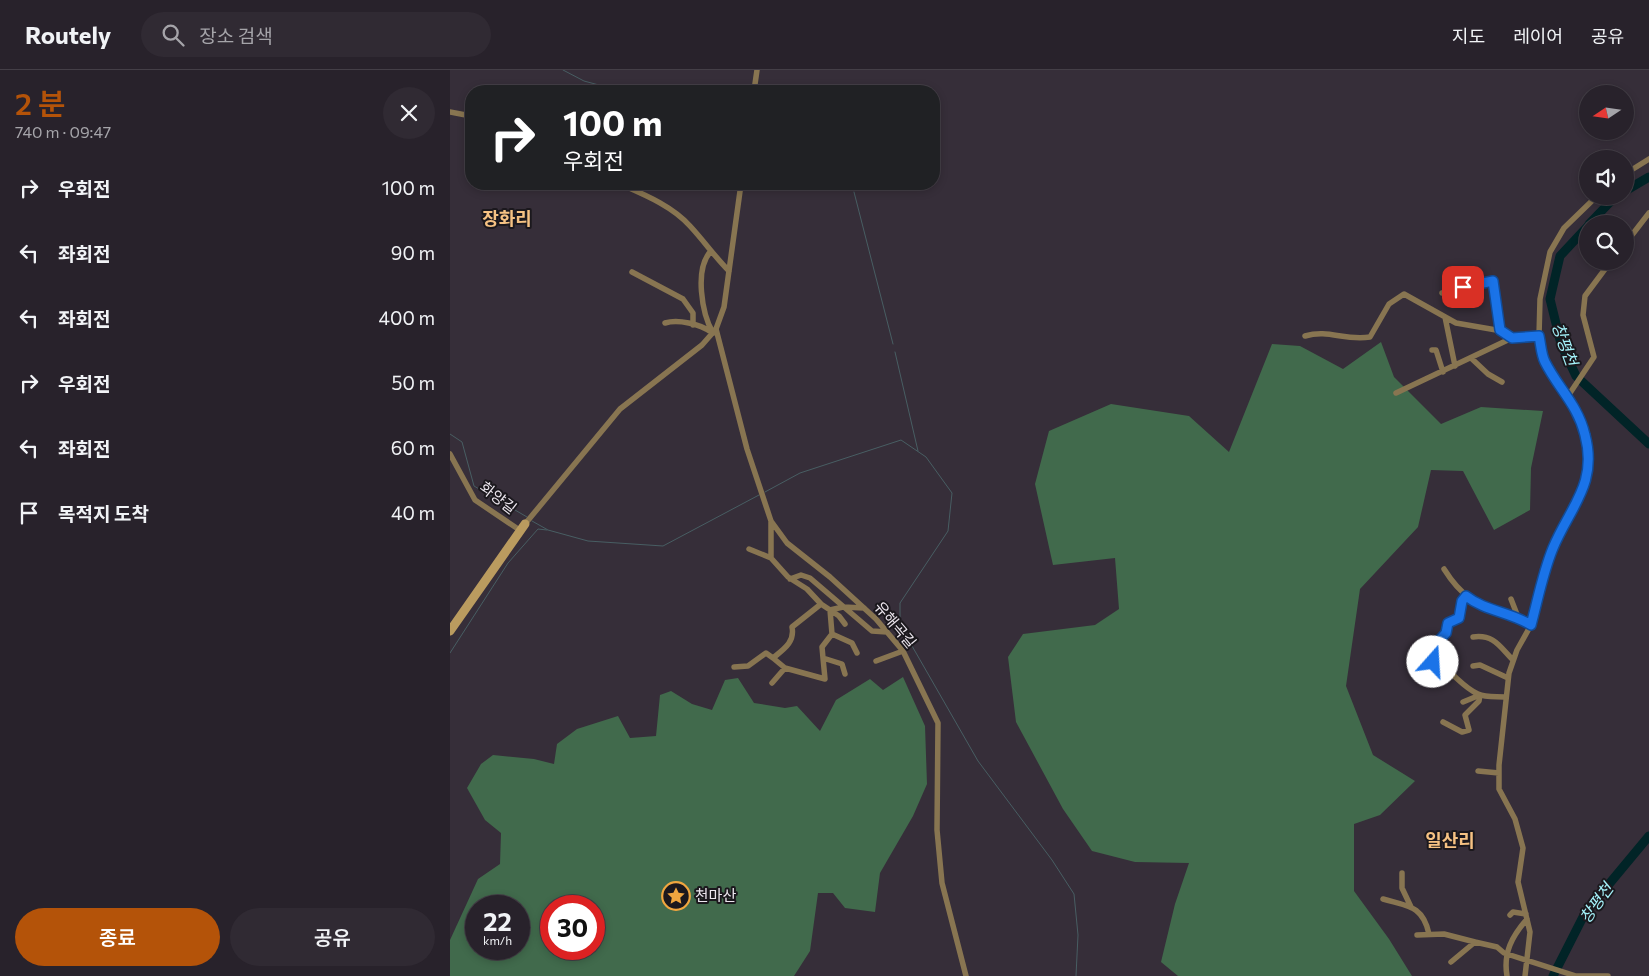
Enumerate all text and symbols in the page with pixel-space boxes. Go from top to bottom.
search box [141,12,491,57]
text: Routely [25,20,111,49]
icon: search [159,21,187,49]
text: 장소 검색 [199,24,273,47]
text: 지도 [1452,25,1485,47]
text: 레이어 [1513,25,1563,47]
text: 공유 [1591,25,1624,47]
text: 2 분 [15,84,65,121]
north arrow [1579,85,1634,140]
map controls [1579,85,1634,270]
button: close [383,87,435,139]
text: 100 m [563,100,663,143]
icon: right [480,105,545,170]
text: 740 m · 09:47 [15,122,111,141]
text: 우회전 [563,147,624,174]
button: sound [1579,150,1634,205]
icon: right [15,174,43,202]
text: 100 m [382,176,435,199]
text: 우회전 [58,177,110,200]
district label: 장화리 [482,207,532,229]
button: search [1579,215,1634,270]
icon: left [15,239,43,267]
text: 90 m [391,241,435,264]
text: 좌회전 [58,242,110,265]
pin [1442,266,1484,308]
icon: arrive [1449,273,1477,301]
icon: left [15,304,43,332]
text: 400 m [379,306,435,329]
text: 좌회전 [58,307,110,330]
water label: 창평천 [1549,320,1583,370]
icon: right [15,369,43,397]
text: 50 m [391,371,435,394]
text: 우회전 [58,372,110,395]
icon: left [15,434,43,462]
text: 60 m [391,436,435,459]
text: 좌회전 [58,437,110,460]
street label: 화양길 [477,477,520,517]
icon: arrive [15,499,43,527]
text: 40 m [391,501,435,524]
text: 목적지 도착 [58,502,149,525]
street label: 유해곡길 [871,597,920,651]
position arrow [1406,635,1458,687]
district label: 일산리 [1425,829,1475,851]
water label: 창평천 [1575,877,1618,926]
place icon: 천마산 [661,881,691,911]
place label: 천마산 [695,886,737,904]
speed limit sign: 30 [540,895,605,960]
text: 22 [483,906,512,936]
button: 종료 [15,908,220,966]
button: 공유 [230,908,435,966]
text: km/h [483,933,512,947]

